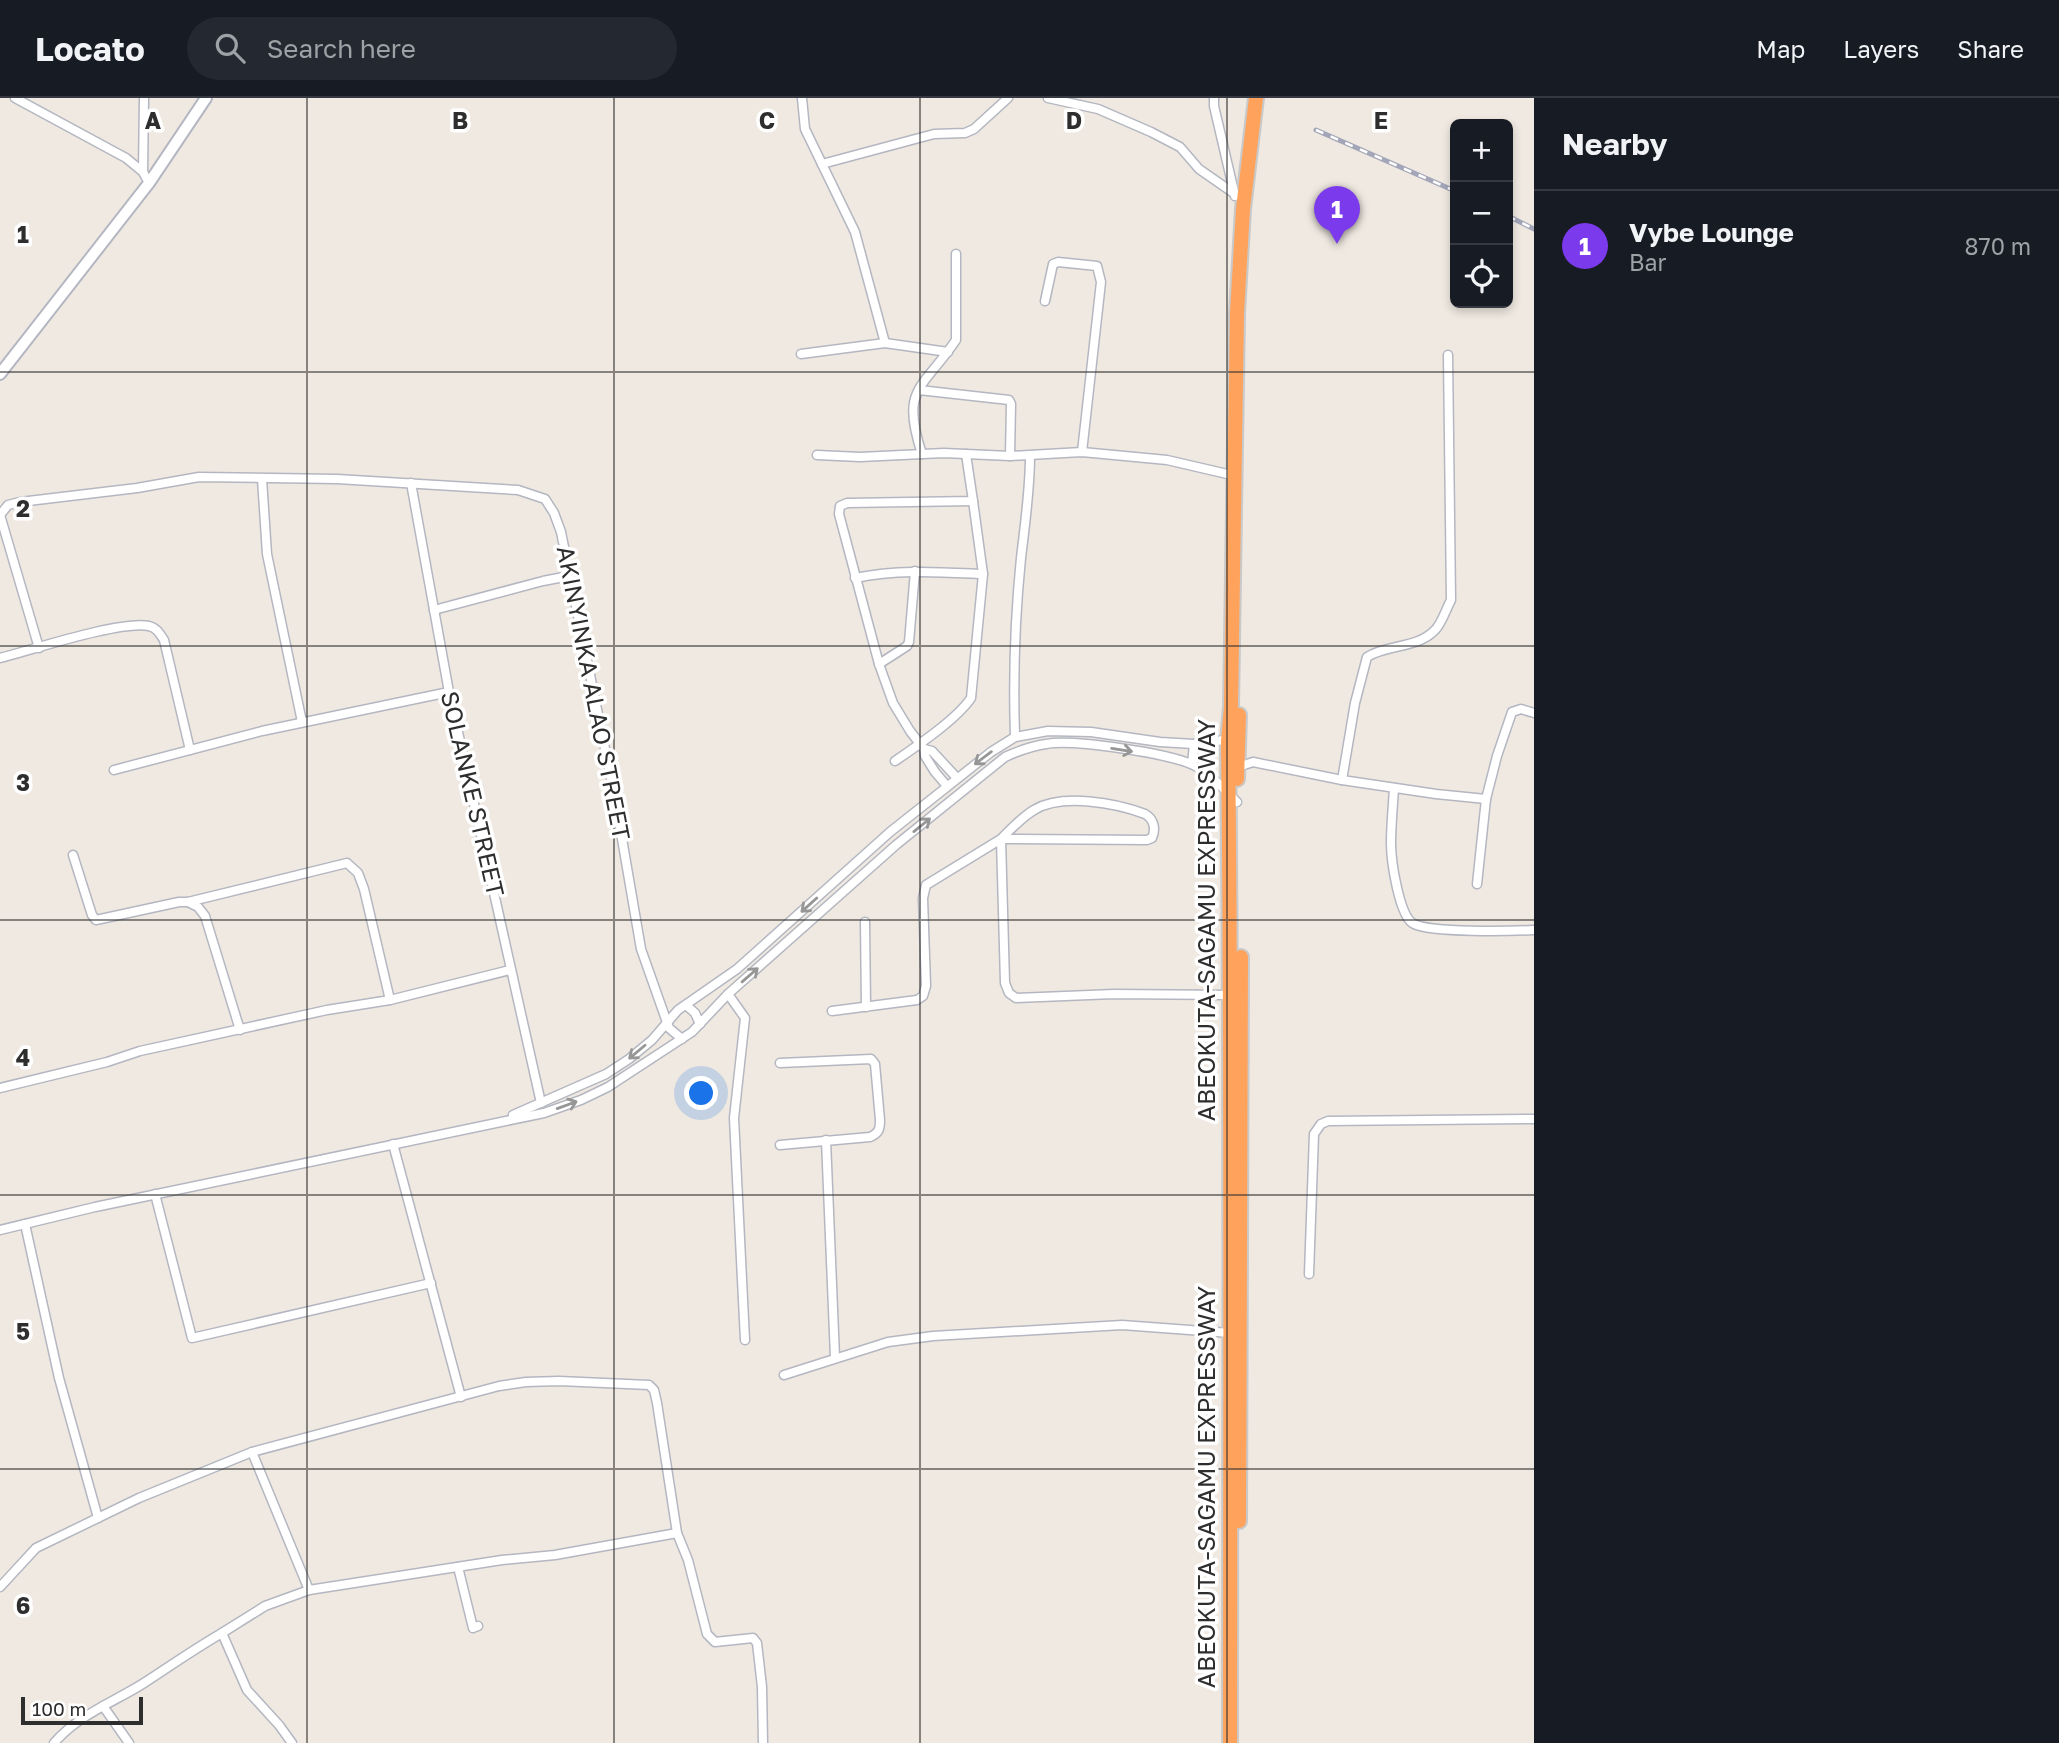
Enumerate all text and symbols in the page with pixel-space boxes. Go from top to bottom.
search box [187,17,677,80]
text: Locato [35,29,145,68]
icon: search [211,29,249,67]
text: Search here [267,33,416,64]
text: Map [1756,34,1805,63]
text: Layers [1843,34,1919,63]
text: Share [1957,34,2024,63]
text: A [145,106,162,134]
text: B [452,106,468,134]
text: C [759,106,775,134]
text: D [1066,106,1082,134]
text: E [1374,106,1388,134]
map controls [1450,119,1513,308]
button: + [1450,119,1513,182]
text: Nearby [1562,126,1667,162]
button: − [1450,182,1513,245]
pin: 1 [1314,186,1360,244]
text: Vybe Lounge [1629,217,1794,248]
text: 1 [17,220,29,248]
text: 1 [1579,232,1591,260]
text: 870 m [1964,232,2031,260]
button: locate [1450,245,1513,308]
text: Bar [1629,248,1666,276]
text: 2 [16,494,30,522]
street label: AKINYINKA ALAO STREET [552,543,637,842]
street label: SOLANKE STREET [436,688,511,899]
street label: ABEOKUTA-SAGAMU EXPRESSWAY [1191,718,1220,1121]
one-way arrow [1110,744,1133,757]
one-way arrow [974,751,993,766]
text: 3 [16,768,30,796]
one-way arrow [912,818,930,833]
one-way arrow [800,897,818,913]
one-way arrow [741,967,759,983]
text: 4 [16,1043,30,1071]
one-way arrow [628,1044,646,1060]
your location [684,1076,718,1110]
one-way arrow [555,1098,577,1110]
street label: ABEOKUTA-SAGAMU EXPRESSWAY [1191,1285,1220,1688]
text: 5 [16,1317,30,1345]
text: 6 [16,1591,30,1619]
scale bar [21,1694,144,1726]
text: 100 m [32,1697,86,1720]

